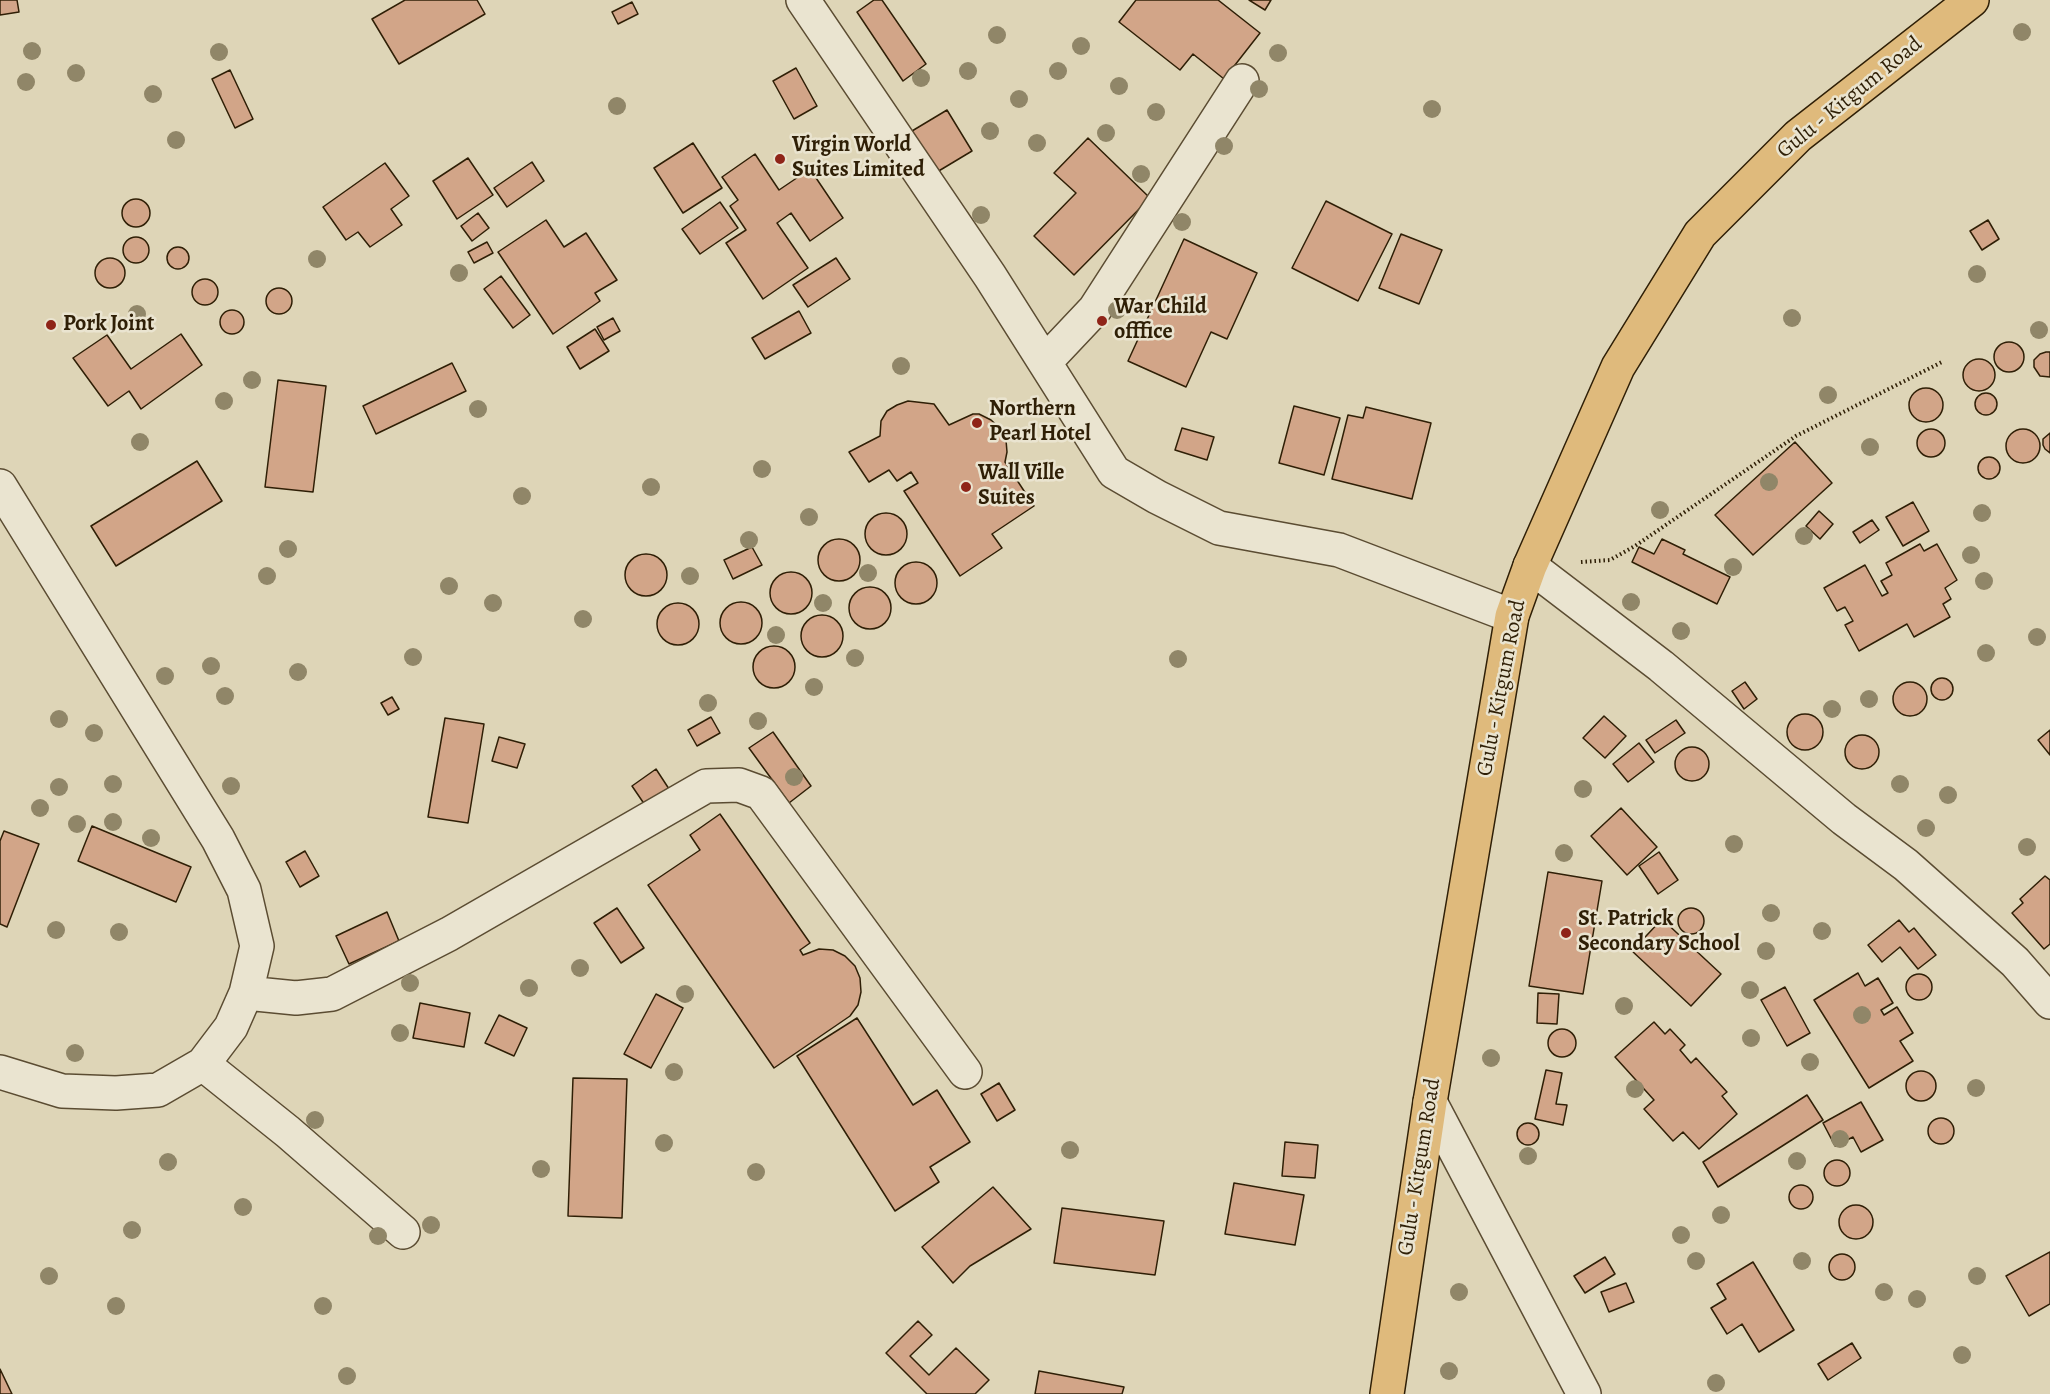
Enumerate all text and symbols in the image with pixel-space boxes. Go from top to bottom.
street label: Gulu - Kitgum Road [1772,31,1928,165]
place label: Virgin World Suites Limited [792,133,925,184]
marker: Virgin World Suites Limited [773,152,787,166]
place label: War Child offfice [1114,295,1207,346]
place label: Pork Joint [63,312,154,338]
marker: War Child offfice [1095,314,1109,328]
marker: Pork Joint [44,318,58,332]
place label: Northern Pearl Hotel [989,397,1091,448]
marker: Northern Pearl Hotel [970,416,984,430]
place label: Wall Ville Suites [978,461,1064,512]
marker: Wall Ville Suites [959,480,973,494]
street label: Gulu - Kitgum Road [1472,598,1532,778]
place label: St. Patrick Secondary School [1578,907,1740,958]
marker: St. Patrick Secondary School [1559,926,1573,940]
street label: Gulu - Kitgum Road [1393,1076,1447,1258]

